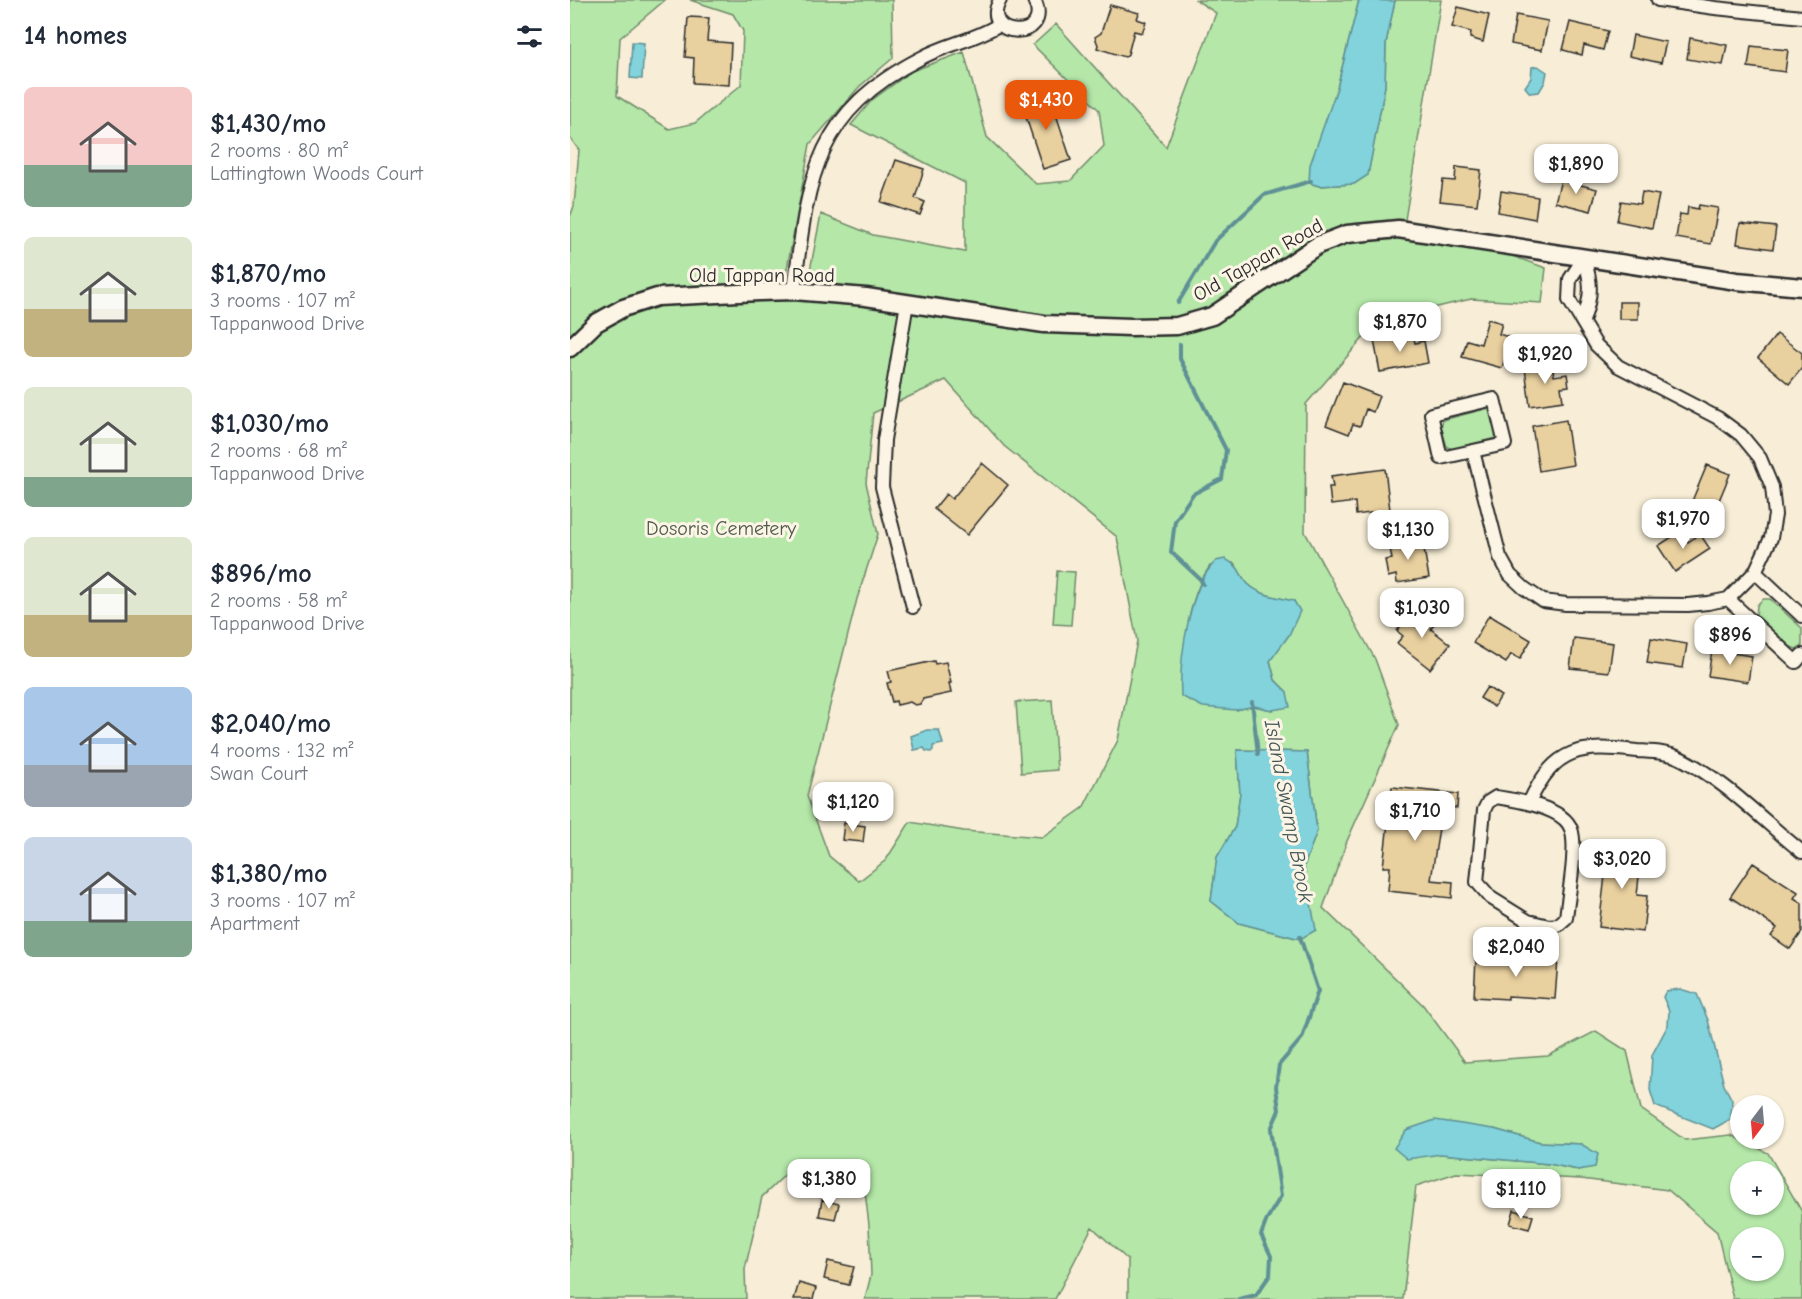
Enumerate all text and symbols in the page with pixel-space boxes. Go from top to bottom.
icon: filters [513,20,546,53]
text: 14 homes [24,21,127,51]
pin: $1,430 [997,80,1095,131]
text: $1,430 [1019,88,1073,111]
text: $1,430/mo [210,109,326,139]
icon: home [72,111,144,183]
text: 2 rooms · 80 m² [210,139,348,162]
pin: $1,890 [1527,144,1625,195]
text: $1,890 [1548,152,1604,175]
text: Lattingtown Woods Court [210,162,423,185]
street label: Old Tappan Road [1189,214,1327,306]
text: $1,870/mo [210,259,326,289]
icon: home [72,261,144,333]
street label: Old Tappan Road [689,264,835,287]
text: 3 rooms · 107 m² [210,289,355,312]
pin: $1,870 [1351,302,1449,353]
text: $1,870 [1373,310,1427,333]
text: Tappanwood Drive [210,312,365,335]
pin: $1,920 [1496,334,1594,385]
text: $1,920 [1517,342,1573,365]
text: $1,030/mo [210,409,329,439]
icon: home [72,411,144,483]
text: 2 rooms · 68 m² [210,439,347,462]
text: Tappanwood Drive [210,462,365,485]
pin: $1,970 [1634,499,1732,550]
text: $1,970 [1656,507,1710,530]
pin: $1,130 [1359,510,1457,561]
park label: Dosoris Cemetery [646,517,796,540]
text: $1,130 [1382,518,1434,541]
text: $896/mo [210,559,312,589]
icon: home [72,561,144,633]
pin: $1,030 [1373,588,1471,639]
text: 2 rooms · 58 m² [210,589,347,612]
text: $1,030 [1394,596,1450,619]
text: Tappanwood Drive [210,612,365,635]
pin: $896 [1694,615,1766,666]
text: $896 [1708,623,1752,646]
text: $2,040/mo [210,709,331,739]
icon: home [72,711,144,783]
water label: Island Swamp Brook [1259,717,1319,905]
text: 4 rooms · 132 m² [210,739,354,762]
text: Swan Court [210,762,307,785]
pin: $1,120 [804,782,902,833]
text: $1,120 [827,790,879,813]
pin: $1,710 [1366,791,1464,842]
text: $1,710 [1389,799,1441,822]
pin: $3,020 [1573,839,1671,890]
text: $3,020 [1593,847,1651,870]
text: $1,380/mo [210,859,327,889]
icon: home [72,861,144,933]
text: 3 rooms · 107 m² [210,889,355,912]
text: Apartment [210,912,300,935]
pin: $2,040 [1467,927,1565,978]
text: $2,040 [1487,935,1545,958]
north arrow [1730,1095,1784,1149]
map controls [1730,1095,1784,1281]
pin: $1,380 [780,1159,878,1210]
button: + [1730,1161,1784,1215]
text: $1,380 [801,1167,857,1190]
pin: $1,110 [1472,1169,1570,1220]
text: $1,110 [1496,1177,1546,1200]
button: − [1730,1227,1784,1281]

